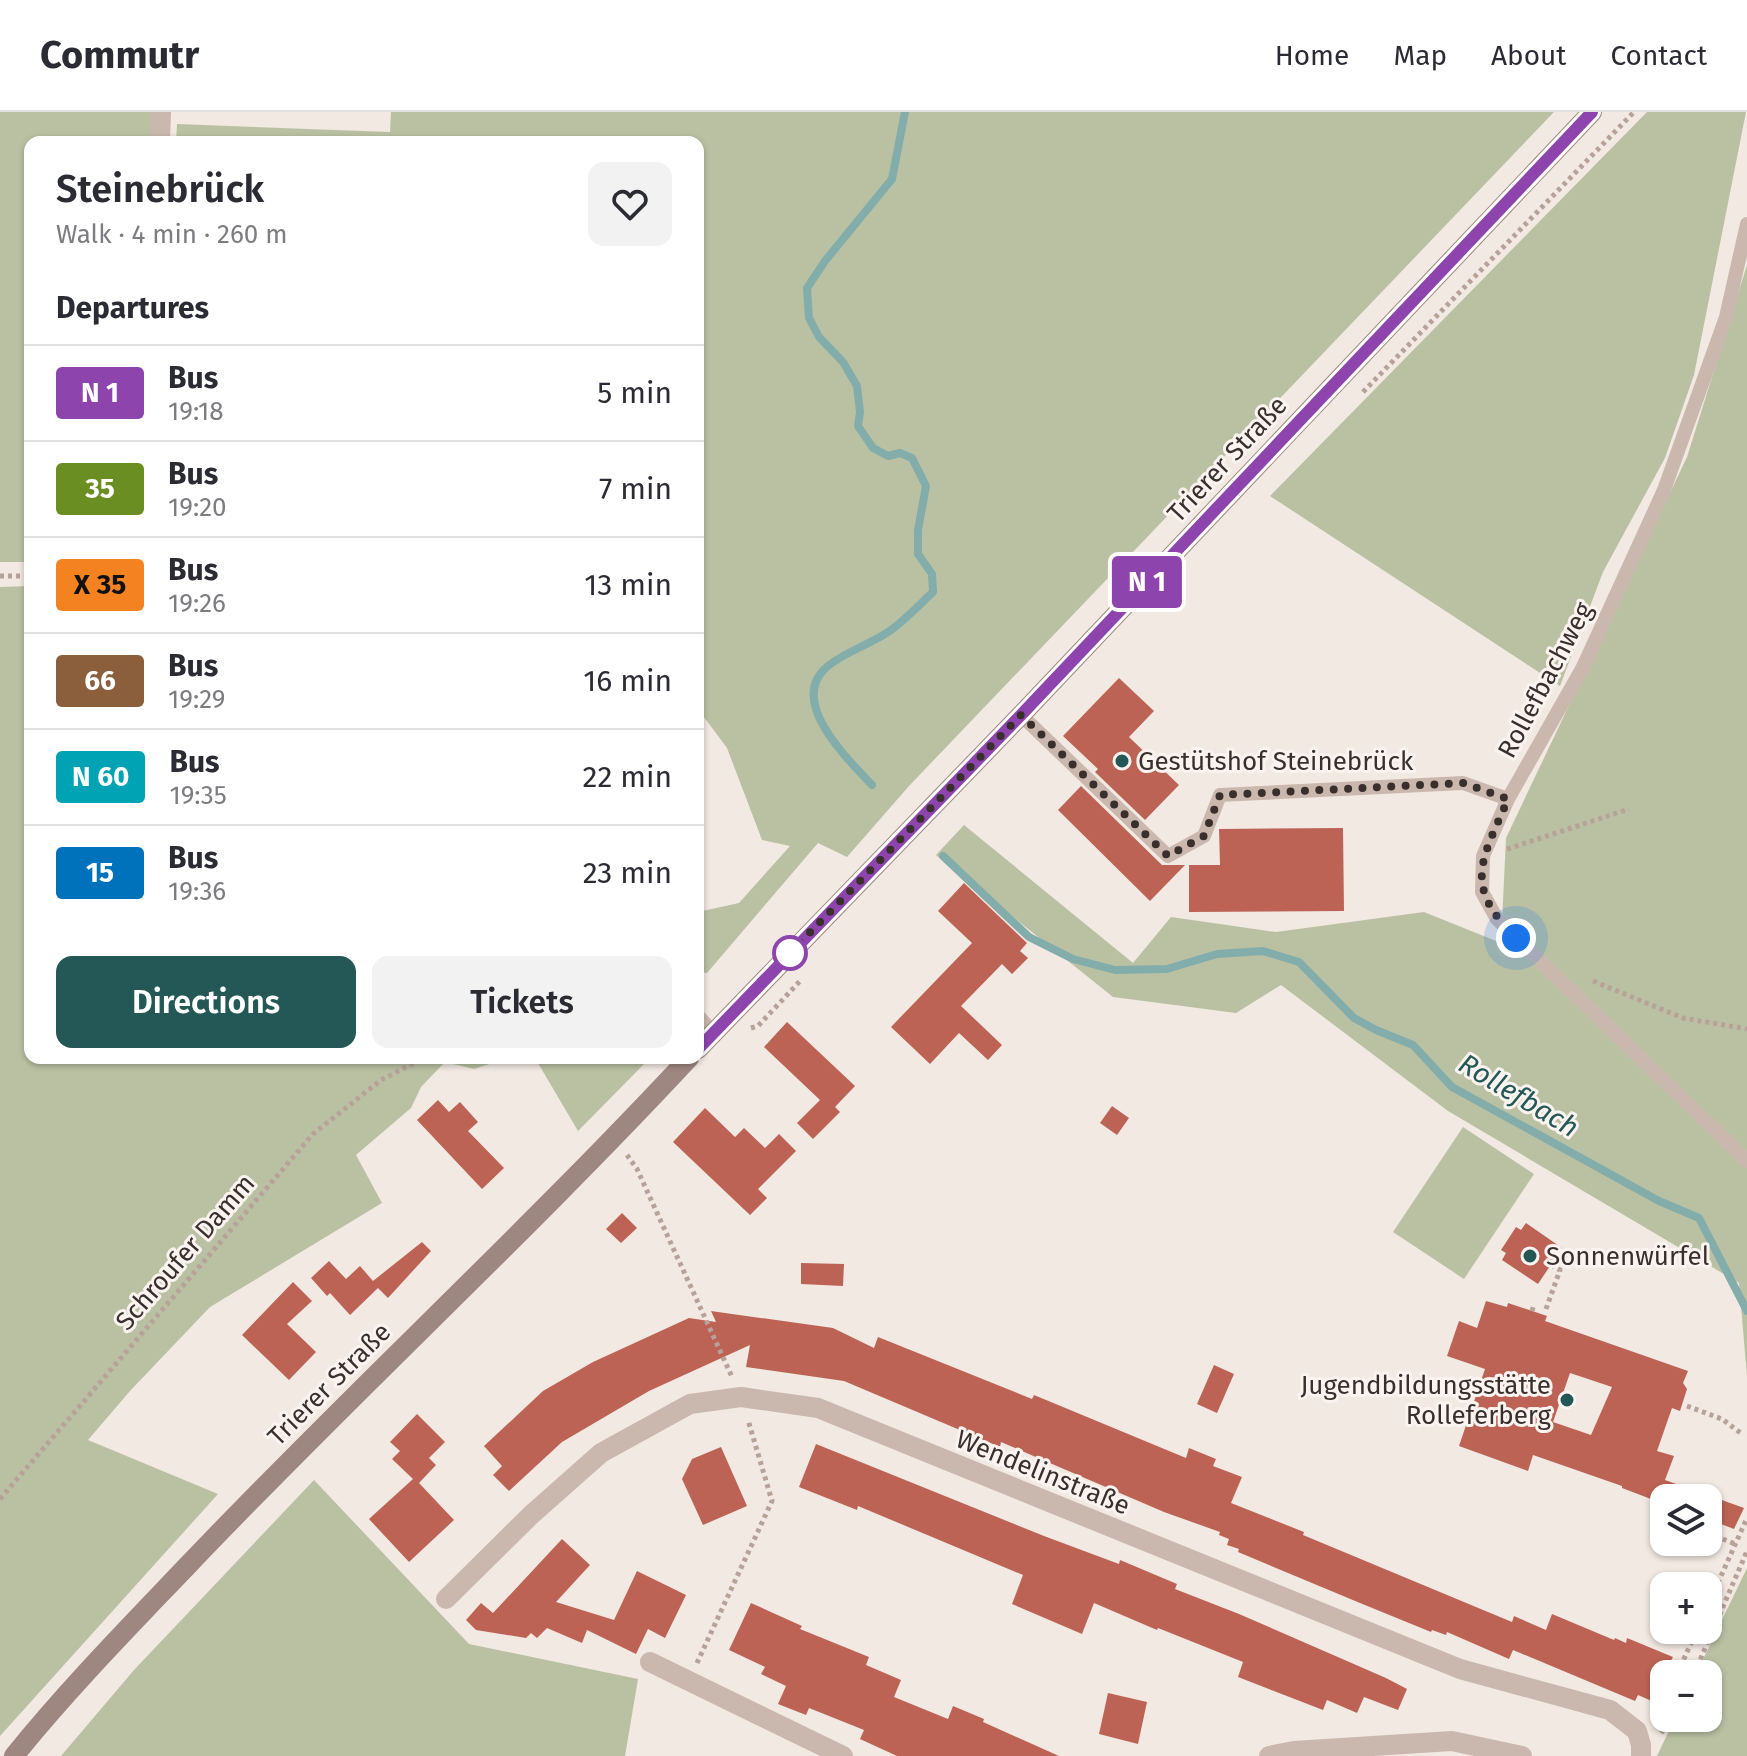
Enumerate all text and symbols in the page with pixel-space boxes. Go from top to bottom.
text: Commutr [40,32,199,78]
text: Home [1275,39,1349,72]
text: Map [1393,39,1447,72]
text: About [1491,39,1566,72]
text: Contact [1610,39,1707,72]
button: heart [588,162,672,246]
text: Steinebrück [56,166,264,212]
text: Walk · 4 min · 260 m [56,219,288,250]
text: Departures [56,290,209,326]
text: Bus [168,360,218,396]
text: 5 min [597,375,672,411]
text: N 1 [81,376,119,409]
street label: Trierer Straße [1161,390,1294,529]
text: 19:18 [168,396,224,427]
text: Bus [168,456,218,492]
text: 7 min [599,471,672,507]
text: 35 [85,472,115,505]
text: 19:20 [168,492,227,523]
text: Bus [168,552,218,588]
line badge: N 1 [1101,556,1193,608]
text: N 1 [1128,565,1166,598]
text: 13 min [584,567,672,603]
text: X 35 [74,568,126,601]
text: 19:26 [168,588,226,619]
street label: Rollefbachweg [1491,597,1600,763]
text: Bus [168,648,218,684]
text: 16 min [583,663,672,699]
text: 66 [84,664,116,697]
text: 19:29 [168,684,225,715]
text: Bus [169,744,220,780]
place label: Gestütshof Steinebrück [1138,746,1414,777]
marker: Gestütshof Steinebrück [1113,752,1131,770]
text: 22 min [583,759,672,795]
text: N 60 [72,760,129,793]
text: 19:35 [169,780,227,811]
text: Bus [168,840,218,876]
text: 23 min [583,855,672,891]
text: 15 [86,856,114,889]
text: 19:36 [168,876,226,907]
your location [1496,918,1536,958]
unlabelled marker [773,936,807,970]
button: Directions [56,956,356,1048]
button: Tickets [372,956,672,1048]
water label: Rollefbach [1453,1047,1585,1144]
street label: Schroufer Damm [109,1168,261,1337]
place label: Sonnenwürfel [1546,1241,1710,1272]
marker: Sonnenwürfel [1521,1247,1539,1265]
street label: Trierer Straße [261,1316,397,1452]
place label: Jugendbildungsstätte Rolleferberg [1300,1370,1551,1431]
marker: Jugendbildungsstätte Rolleferberg [1558,1391,1576,1409]
street label: Wendelinstraße [951,1423,1134,1521]
map controls [1650,1484,1722,1732]
button: layers [1650,1484,1722,1556]
button: + [1650,1572,1722,1644]
button: − [1650,1660,1722,1732]

